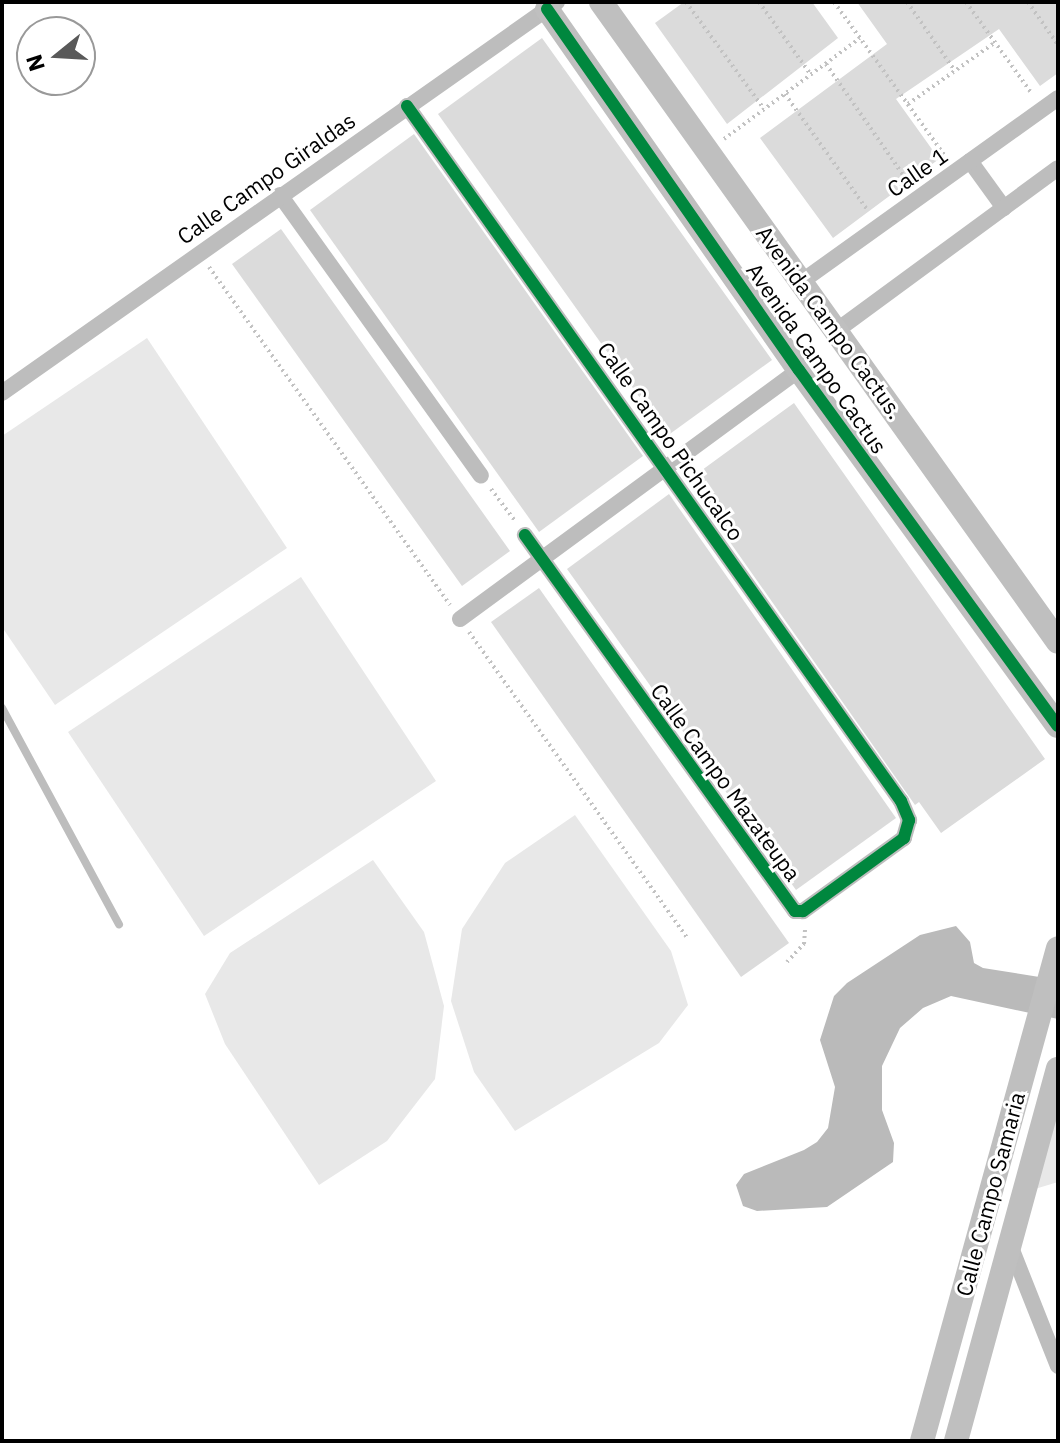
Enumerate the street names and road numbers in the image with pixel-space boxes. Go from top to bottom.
street label: Calle Campo Giraldas [172,107,360,249]
street label: Calle 1 [882,142,952,202]
street label: Avenida Campo Cactus. [751,220,909,424]
street label: Avenida Campo Cactus [741,258,893,458]
street label: Calle Campo Pichucalco [592,337,750,545]
street label: Calle Campo Mazateupa [645,678,807,886]
street label: Calle Campo Samaria [950,1089,1030,1299]

